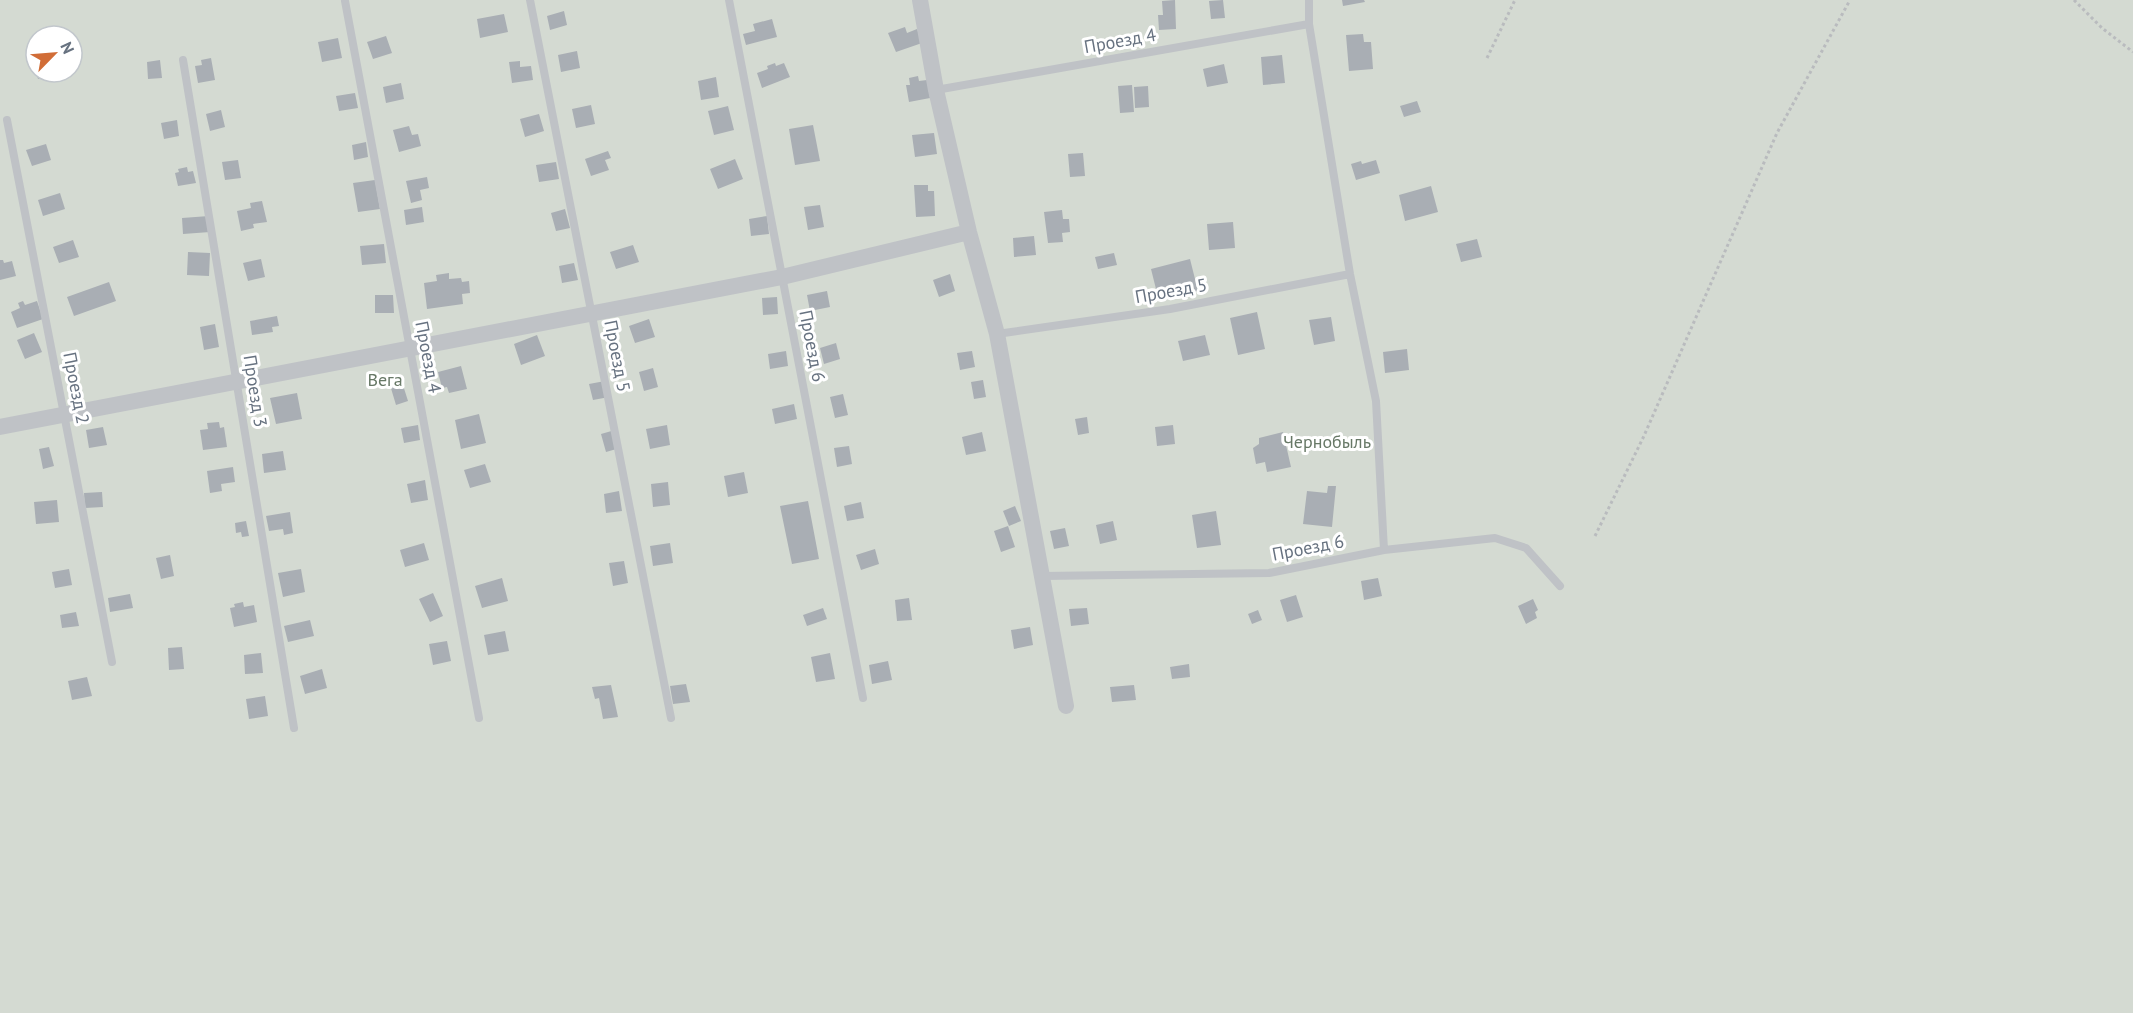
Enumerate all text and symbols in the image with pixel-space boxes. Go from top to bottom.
street label: Проезд 4 [1082,23,1158,58]
north arrow [24,24,84,84]
text: N [56,39,79,57]
street label: Проезд 5 [1133,273,1209,308]
street label: Проезд 6 [794,308,831,384]
street label: Проезд 5 [599,318,636,394]
street label: Проезд 4 [410,319,447,395]
street label: Проезд 2 [58,350,95,426]
street label: Проезд 3 [238,353,273,429]
park label: Вега [367,368,403,391]
park label: Чернобыль [1283,430,1371,453]
street label: Проезд 6 [1270,529,1346,566]

